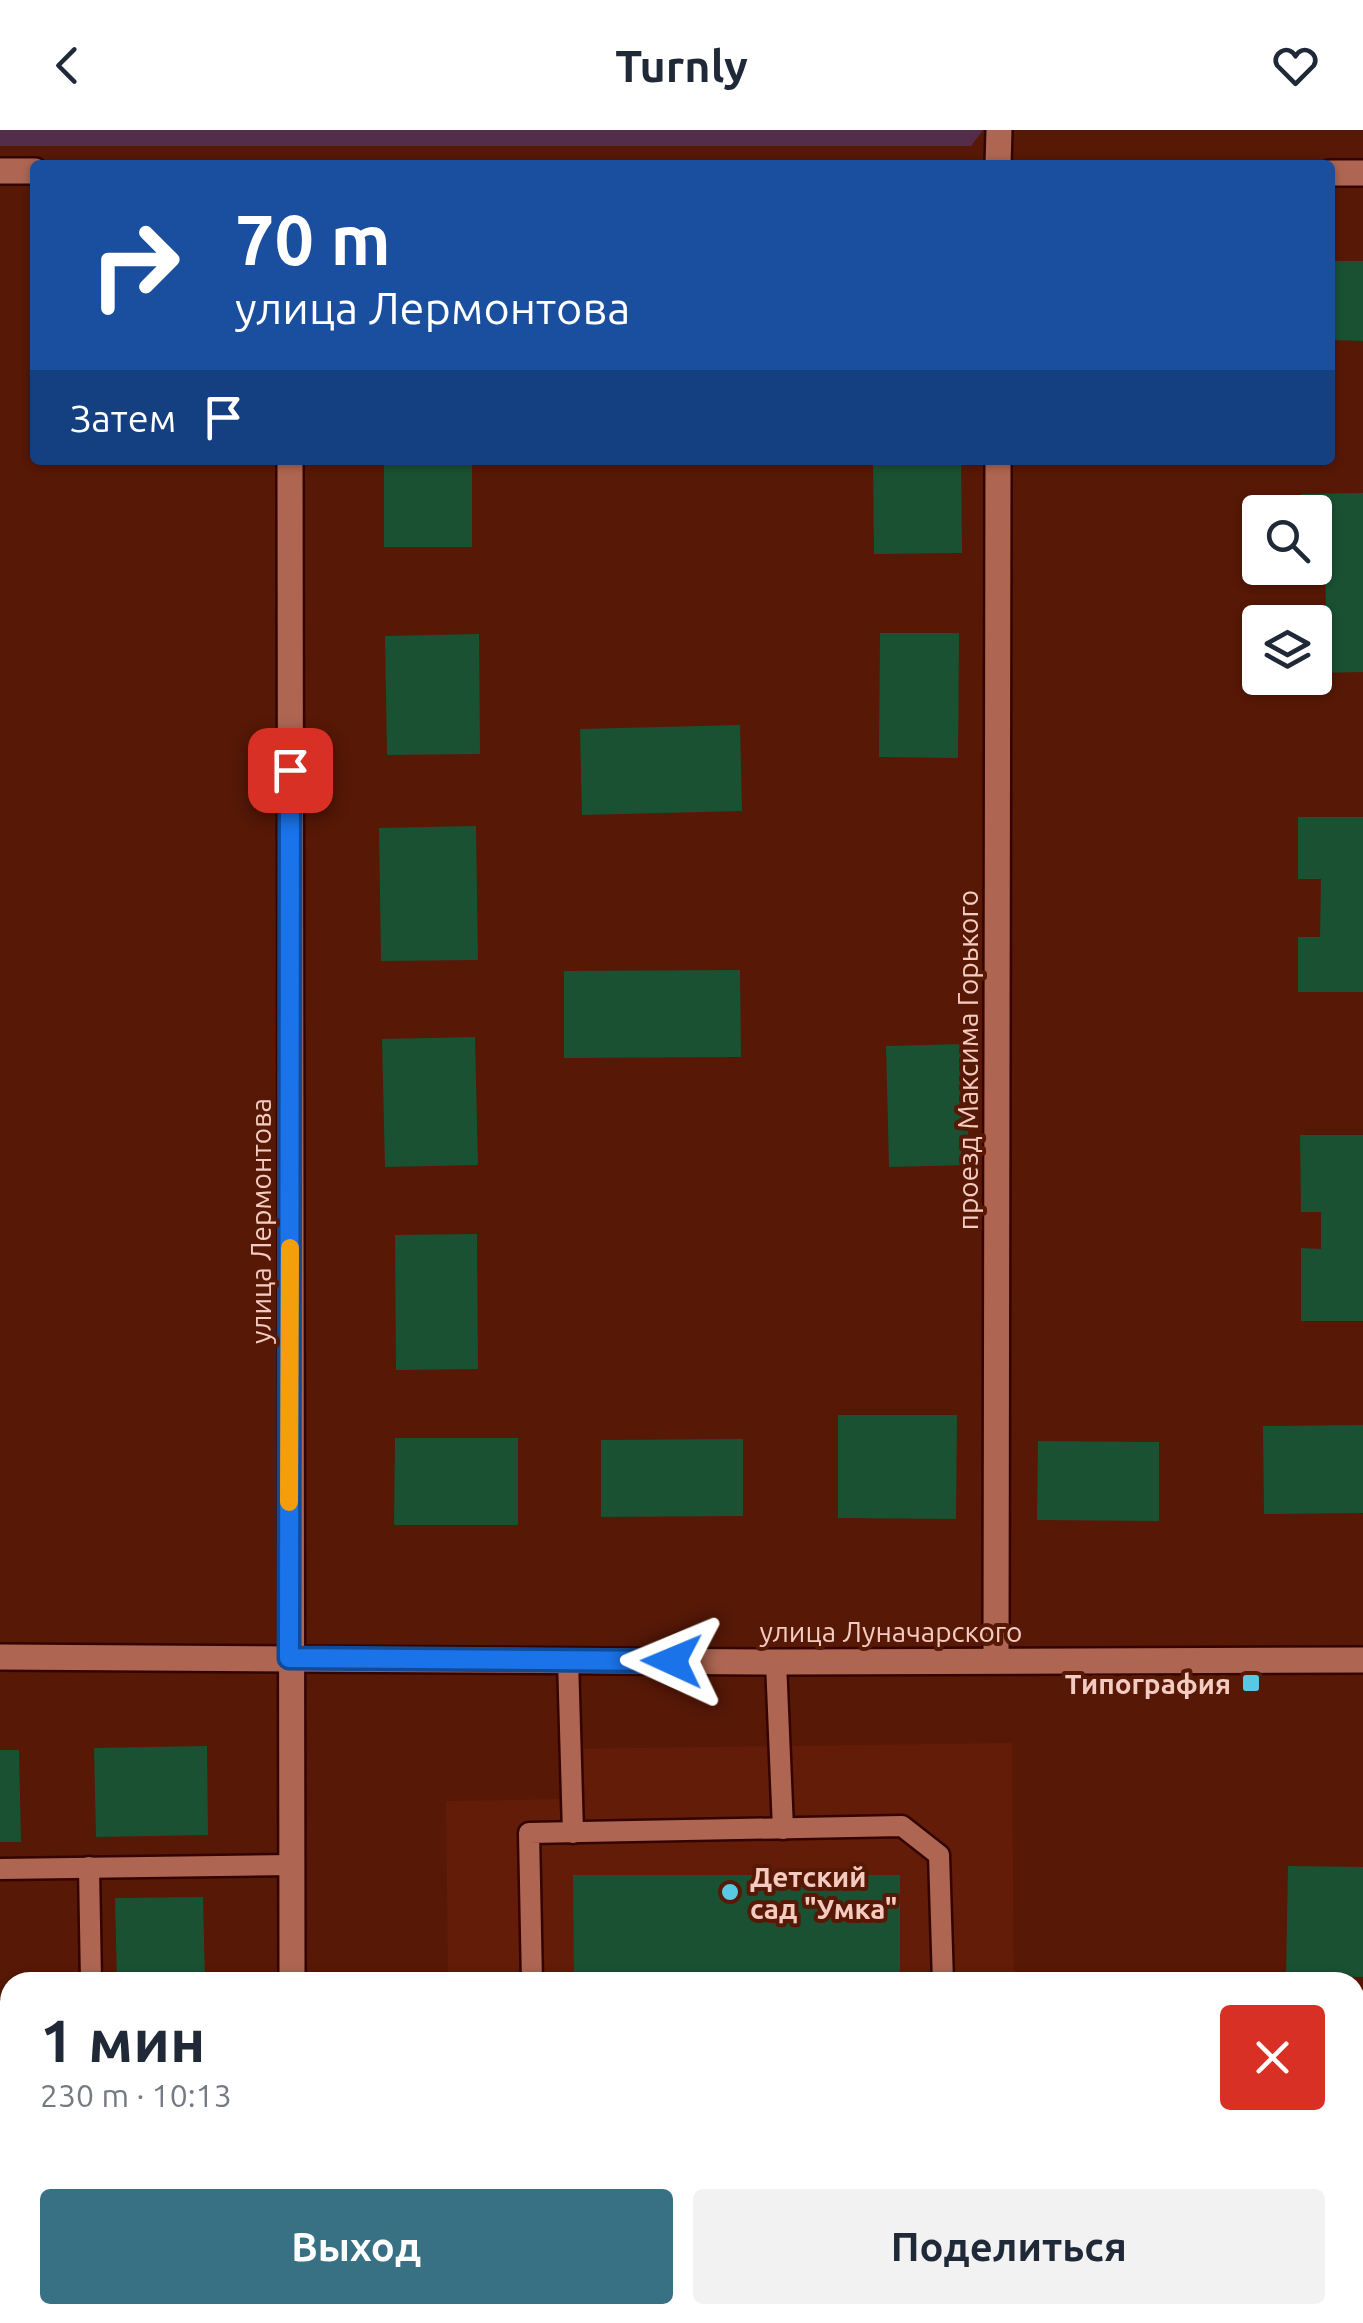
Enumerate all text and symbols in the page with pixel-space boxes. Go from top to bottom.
icon: back [40,38,95,93]
icon: heart [1268,38,1323,93]
text: Turnly [615,40,748,91]
icon: right [70,200,200,330]
text: 70 m [235,200,391,278]
text: улица Лермонтова [235,282,630,333]
icon: arrive [196,390,251,445]
text: Затем [70,397,176,439]
map controls [1242,495,1332,695]
button: search [1242,495,1332,585]
button: layers [1242,605,1332,695]
pin [248,728,333,813]
icon: arrive [263,743,318,798]
street label: проезд Максима Горького [952,890,983,1230]
street label: улица Лермонтова [245,1098,276,1344]
position arrow [620,1609,724,1713]
street label: улица Луначарского [759,1616,1023,1647]
place label: Типография [1065,1668,1231,1699]
marker: Типография [1240,1672,1262,1694]
place label: Детский сад "Умка" [750,1861,897,1924]
marker: Детский сад "Умка" [719,1881,741,1903]
button: close [1220,2005,1325,2110]
text: 1 мин [40,2006,205,2073]
text: 230 m · 10:13 [40,2077,232,2113]
button: Выход [40,2189,673,2304]
button: Поделиться [693,2189,1325,2304]

